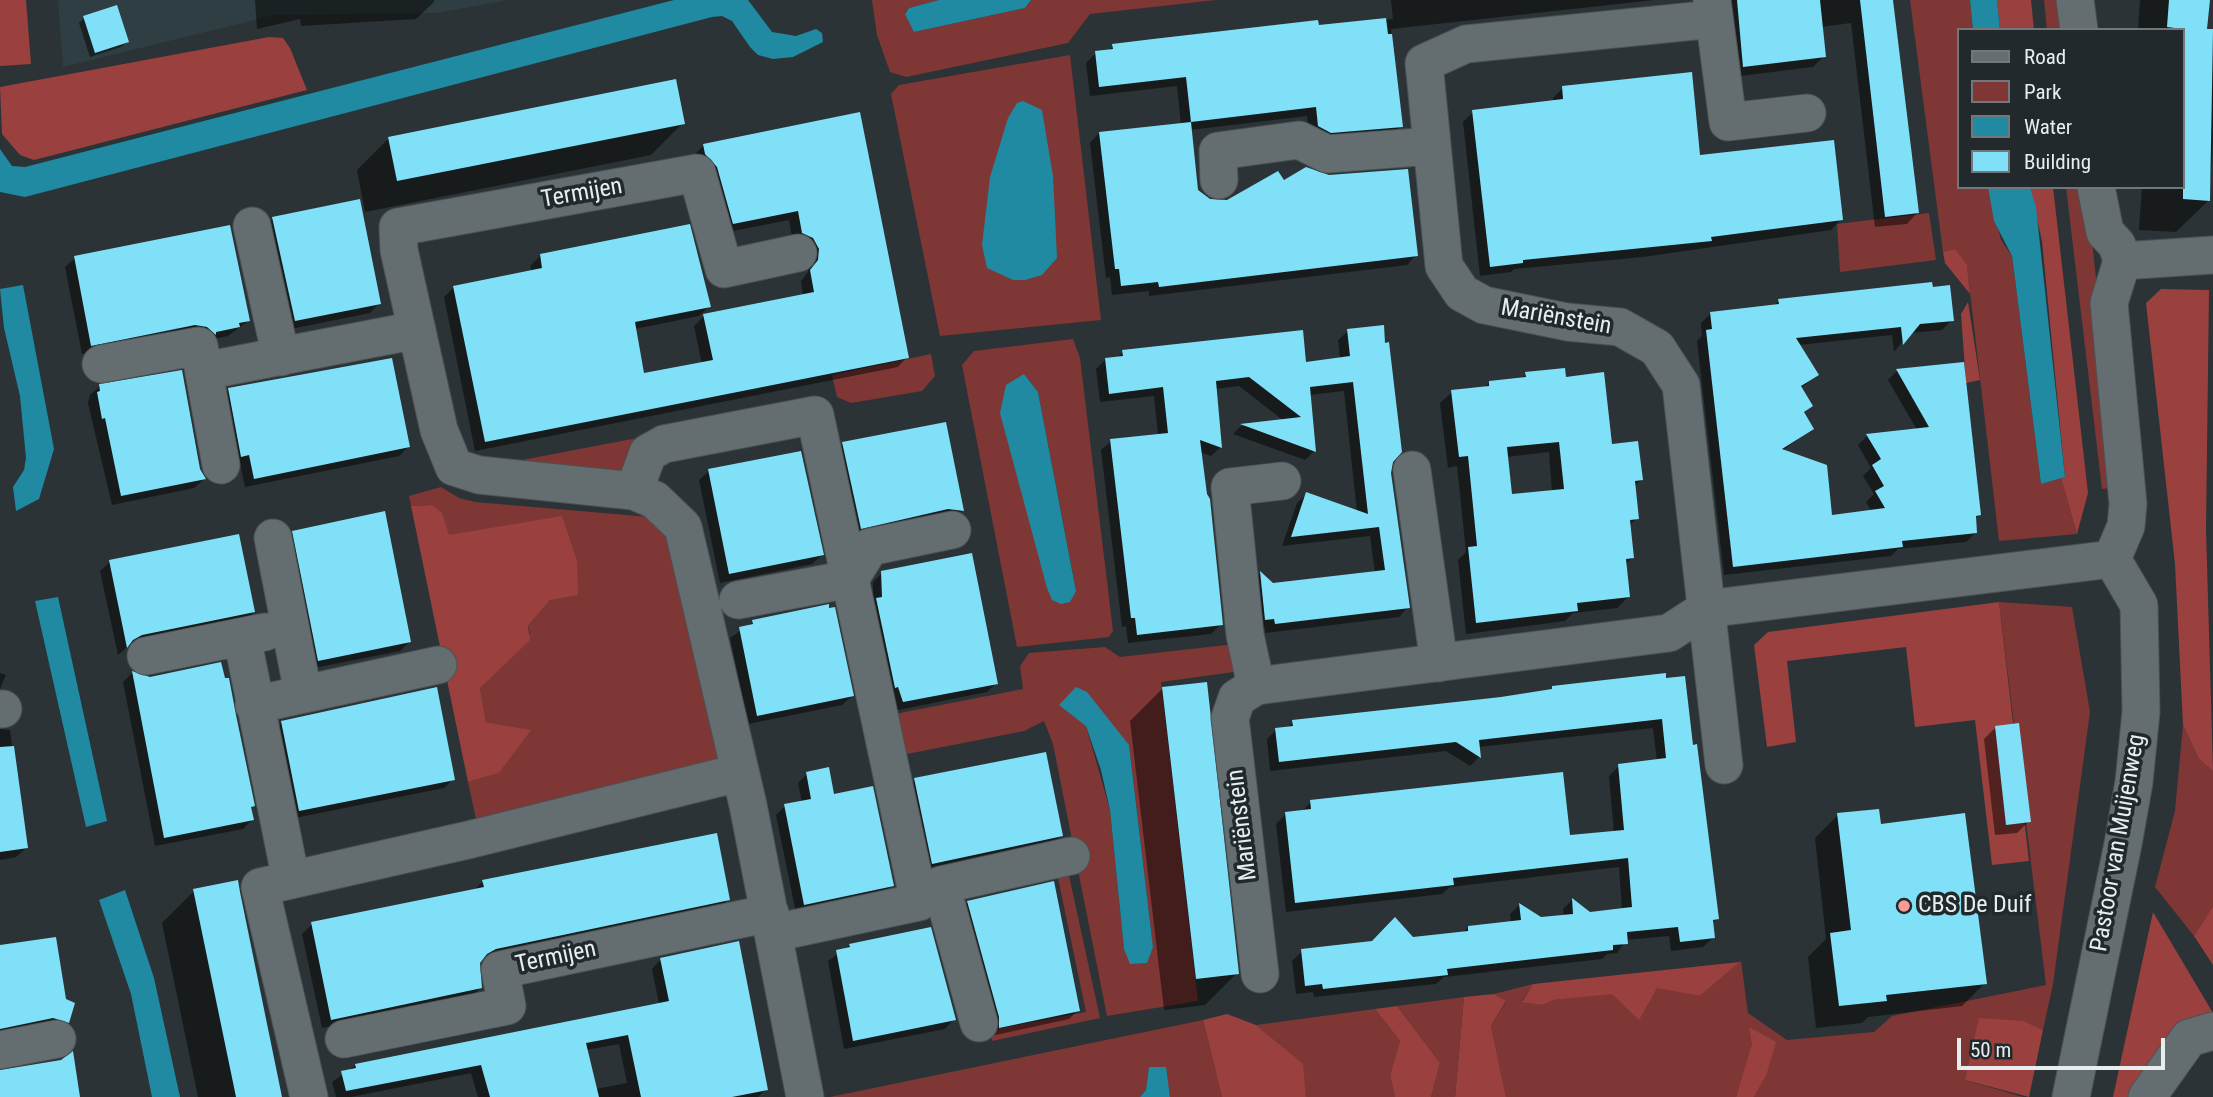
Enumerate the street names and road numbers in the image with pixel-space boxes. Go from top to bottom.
street label: Termijen [539,173,625,215]
street label: Mariënstein [1498,294,1614,342]
street label: Pastoor van Muijenweg [2086,732,2152,954]
street label: Mariënstein [1222,768,1264,882]
street label: Termijen [513,935,599,981]

